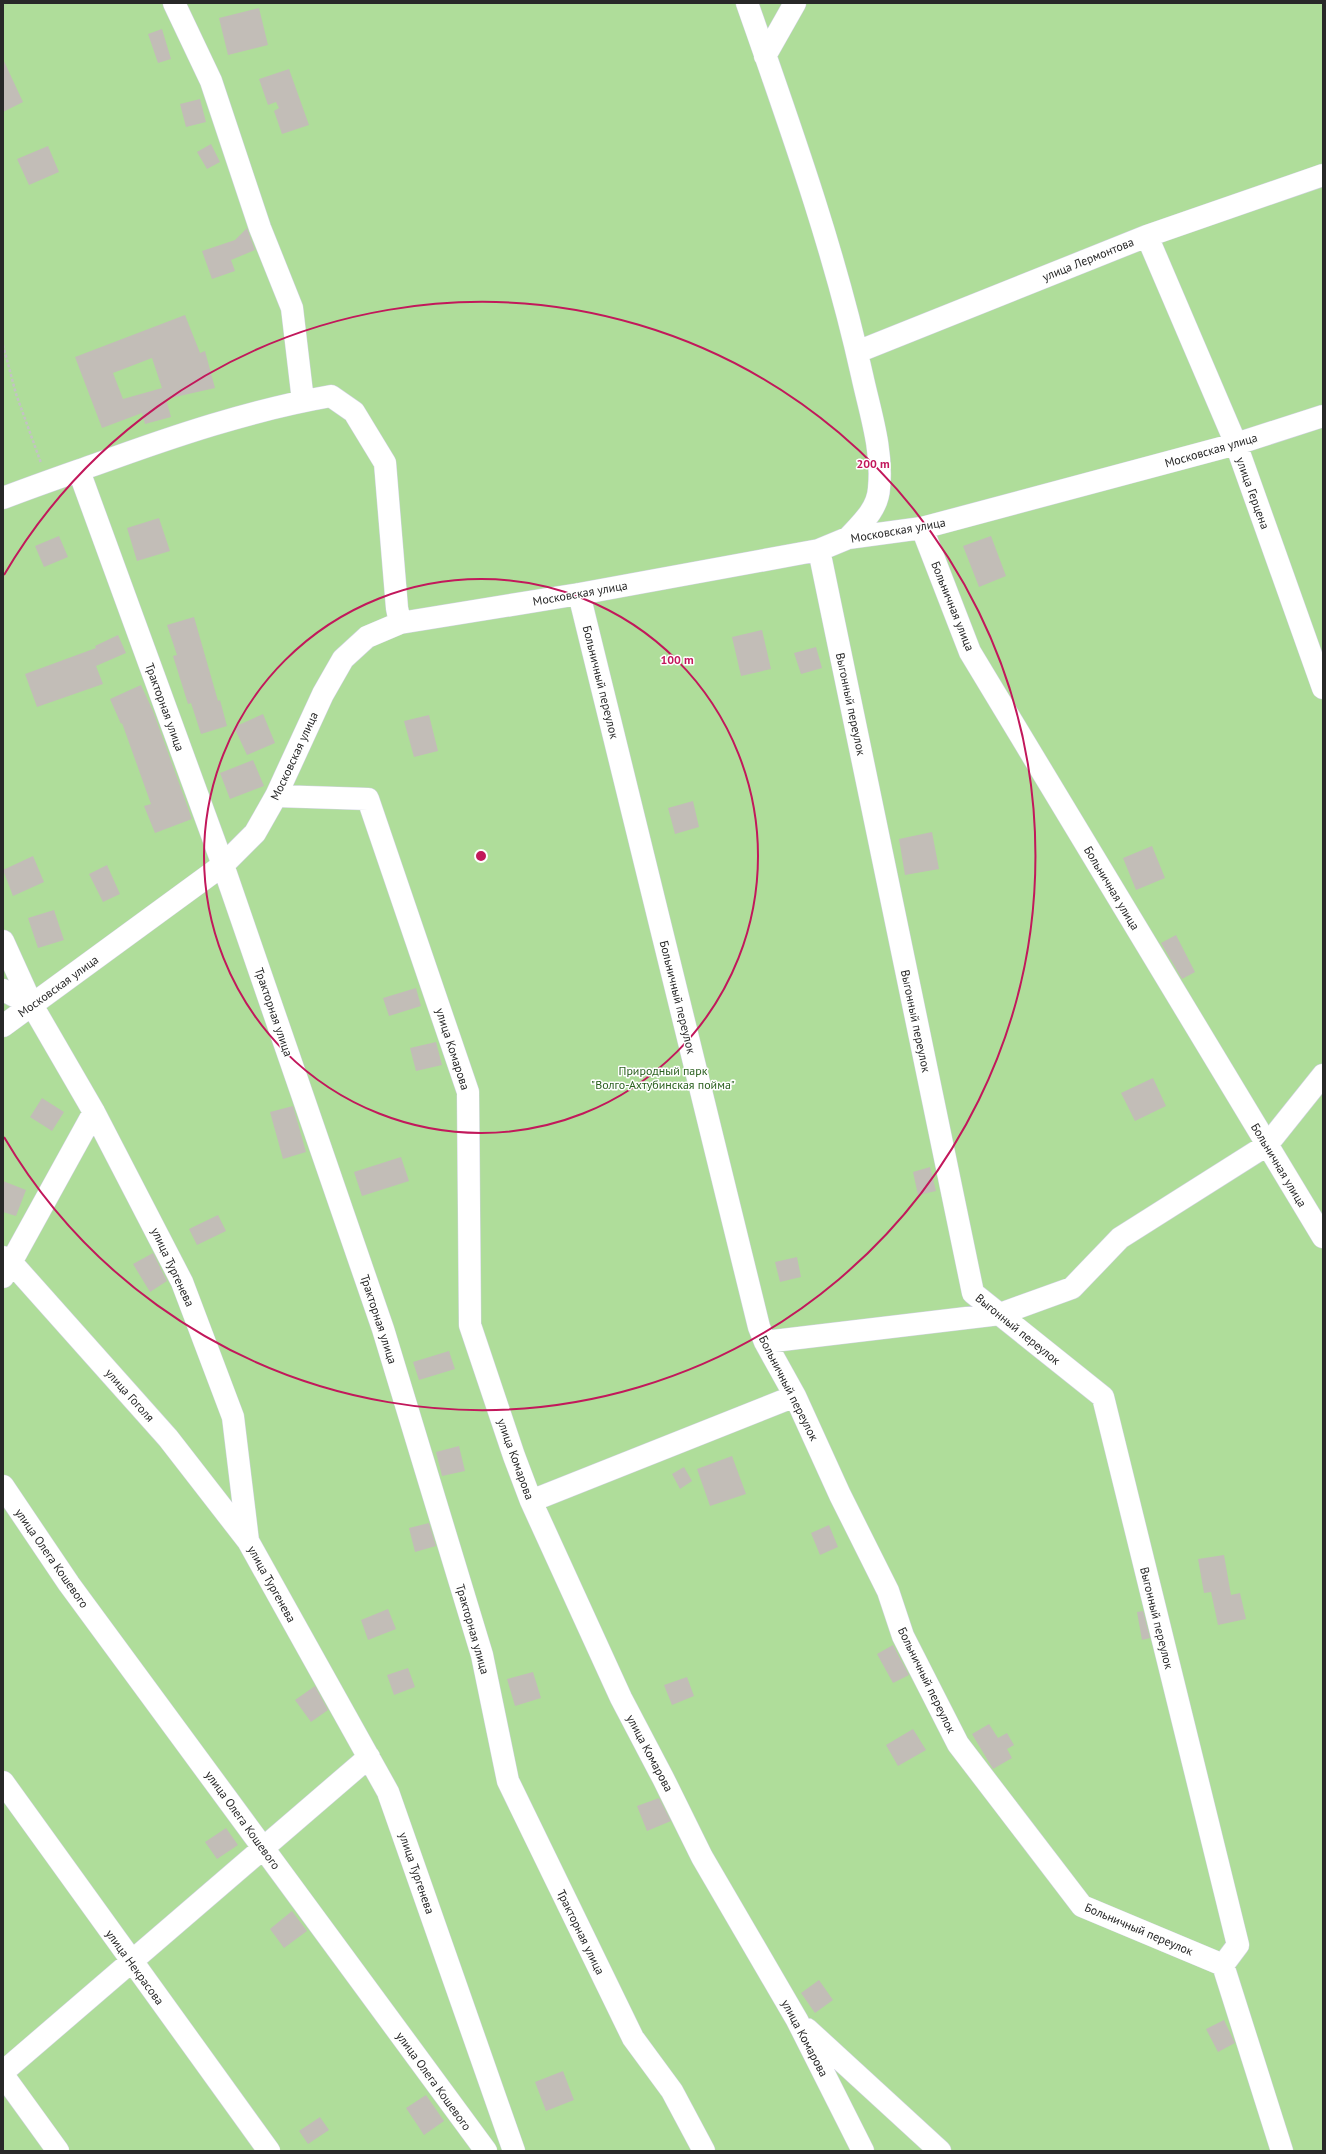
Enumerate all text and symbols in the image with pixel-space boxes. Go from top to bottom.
street label: улица Лермонтова [1040,234,1136,284]
street label: Московская улица [1163,430,1259,470]
street label: улица Герцена [1233,455,1273,531]
text: 200 m [856,456,890,471]
street label: Московская улица [849,514,947,546]
street label: Больничная улица [928,559,978,653]
street label: Московская улица [531,577,629,609]
street label: Больничный переулок [580,624,622,740]
street label: Выгонный переулок [833,651,869,757]
text: 100 m [660,652,694,667]
street label: Тракторная улица [142,661,188,753]
street label: Московская улица [267,709,321,803]
street label: Больничная улица [1081,843,1143,933]
centre of rings [474,849,488,863]
street label: Больничный переулок [657,939,699,1055]
street label: Московская улица [15,952,101,1020]
street label: Тракторная улица [252,966,296,1058]
street label: Выгонный переулок [898,968,934,1074]
street label: улица Комарова [433,1006,473,1092]
park label: Природный парк "Волго-Ахтубинская пойма" [591,1063,735,1092]
street label: Больничная улица [1248,1120,1310,1210]
street label: улица Тургенева [148,1225,198,1309]
street label: Тракторная улица [358,1273,401,1366]
street label: Выгонный переулок [973,1290,1064,1368]
street label: Больничный переулок [756,1333,822,1443]
street label: улица Гоголя [102,1365,158,1425]
street label: улица Комарова [494,1416,538,1502]
street label: улица Олега Кошевого [12,1505,92,1611]
street label: улица Тургенева [245,1543,299,1625]
street label: Выгонный переулок [1137,1565,1177,1671]
street label: Тракторная улица [453,1582,493,1676]
street label: Больничный переулок [895,1625,959,1736]
street label: улица Комарова [623,1712,677,1794]
street label: улица Олега Кошевого [202,1768,284,1872]
street label: улица Тургенева [396,1830,438,1916]
street label: Тракторная улица [554,1887,608,1977]
street label: Больничный переулок [1083,1899,1196,1959]
street label: улица Некрасова [103,1926,167,2008]
street label: улица Комарова [778,1997,832,2079]
street label: улица Олега Кошевого [393,2029,475,2133]

